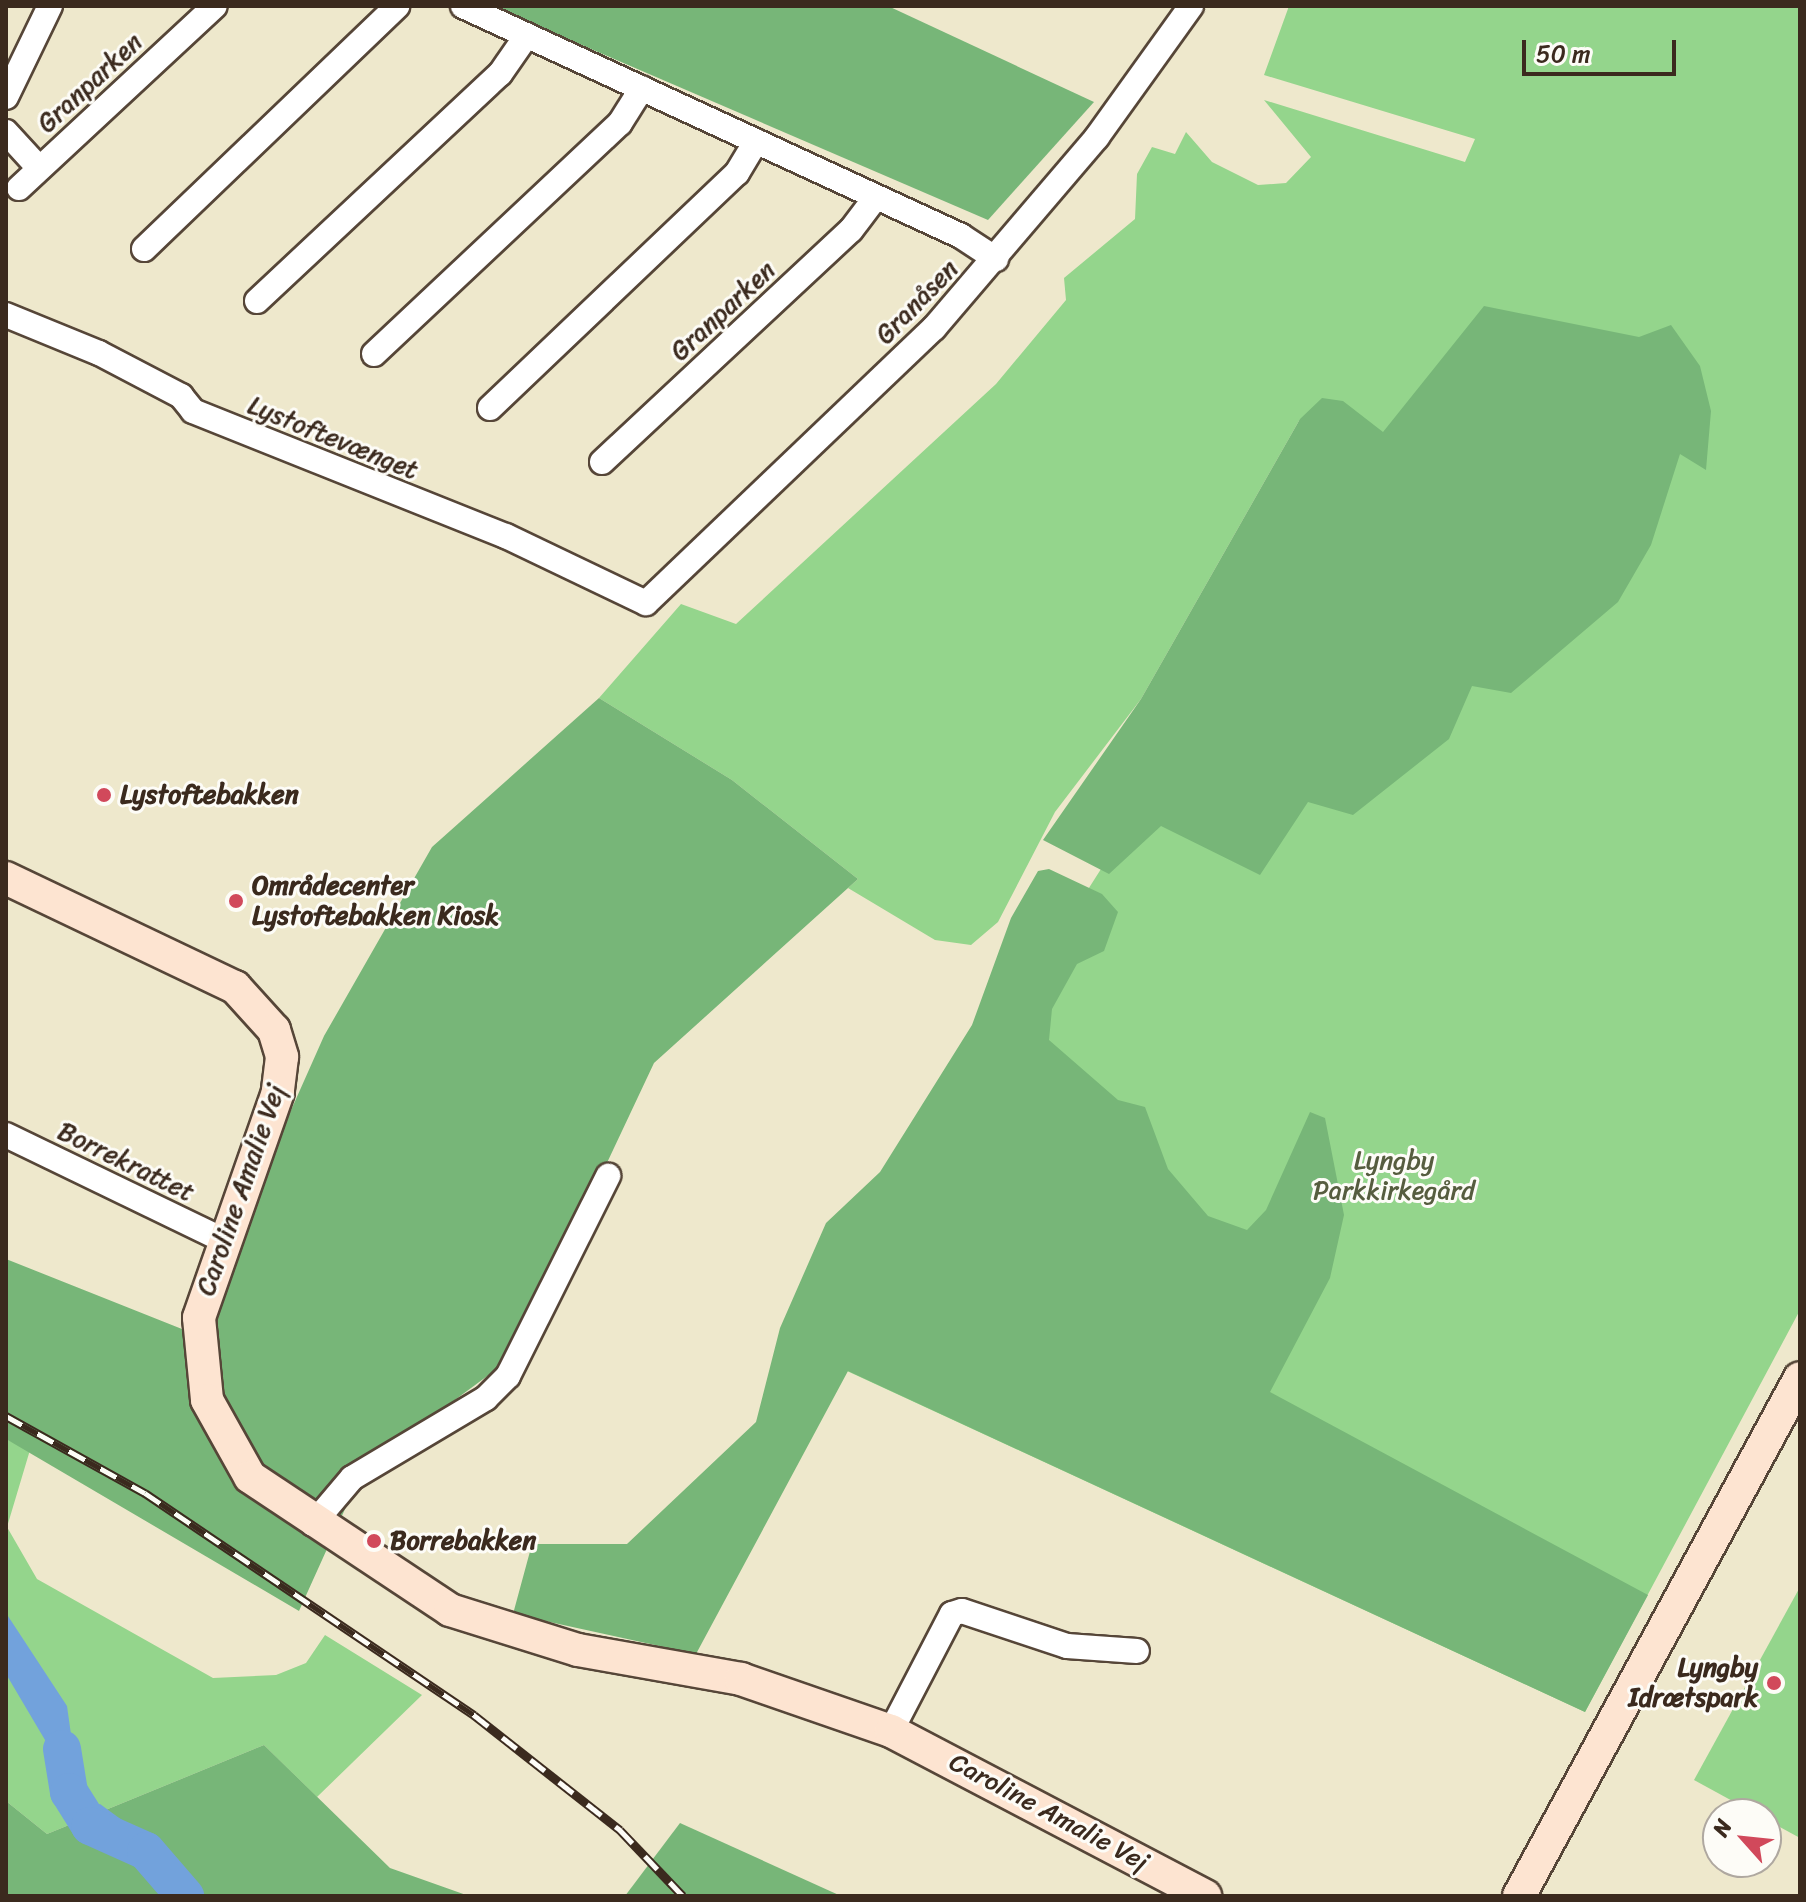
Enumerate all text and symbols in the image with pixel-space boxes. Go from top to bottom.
scale bar [1526,24,1680,74]
street label: Granparken [31,27,149,139]
text: 50 m [1536,33,1591,75]
street label: Granåsen [869,253,965,351]
street label: Granparken [664,255,782,367]
street label: Lystoftevænget [243,390,423,486]
place label: Lystoftebakken [120,779,299,811]
marker: Lystoftebakken [95,786,113,804]
place label: Områdecenter Lystoftebakken Kiosk [252,870,499,932]
marker: Områdecenter Lystoftebakken Kiosk [227,892,245,910]
street label: Caroline Amalie Vej [190,1080,292,1300]
street label: Borrekrattet [53,1116,199,1208]
park label: Lyngby Parkkirkegård [1313,1145,1475,1206]
place label: Borrebakken [390,1525,536,1557]
marker: Borrebakken [365,1532,383,1550]
place label: Lyngby Idrætspark [1628,1652,1758,1714]
marker: Lyngby Idrætspark [1765,1674,1783,1692]
street label: Caroline Amalie Vej [944,1746,1154,1878]
north arrow [1702,1798,1782,1878]
text: N [1701,1812,1743,1843]

